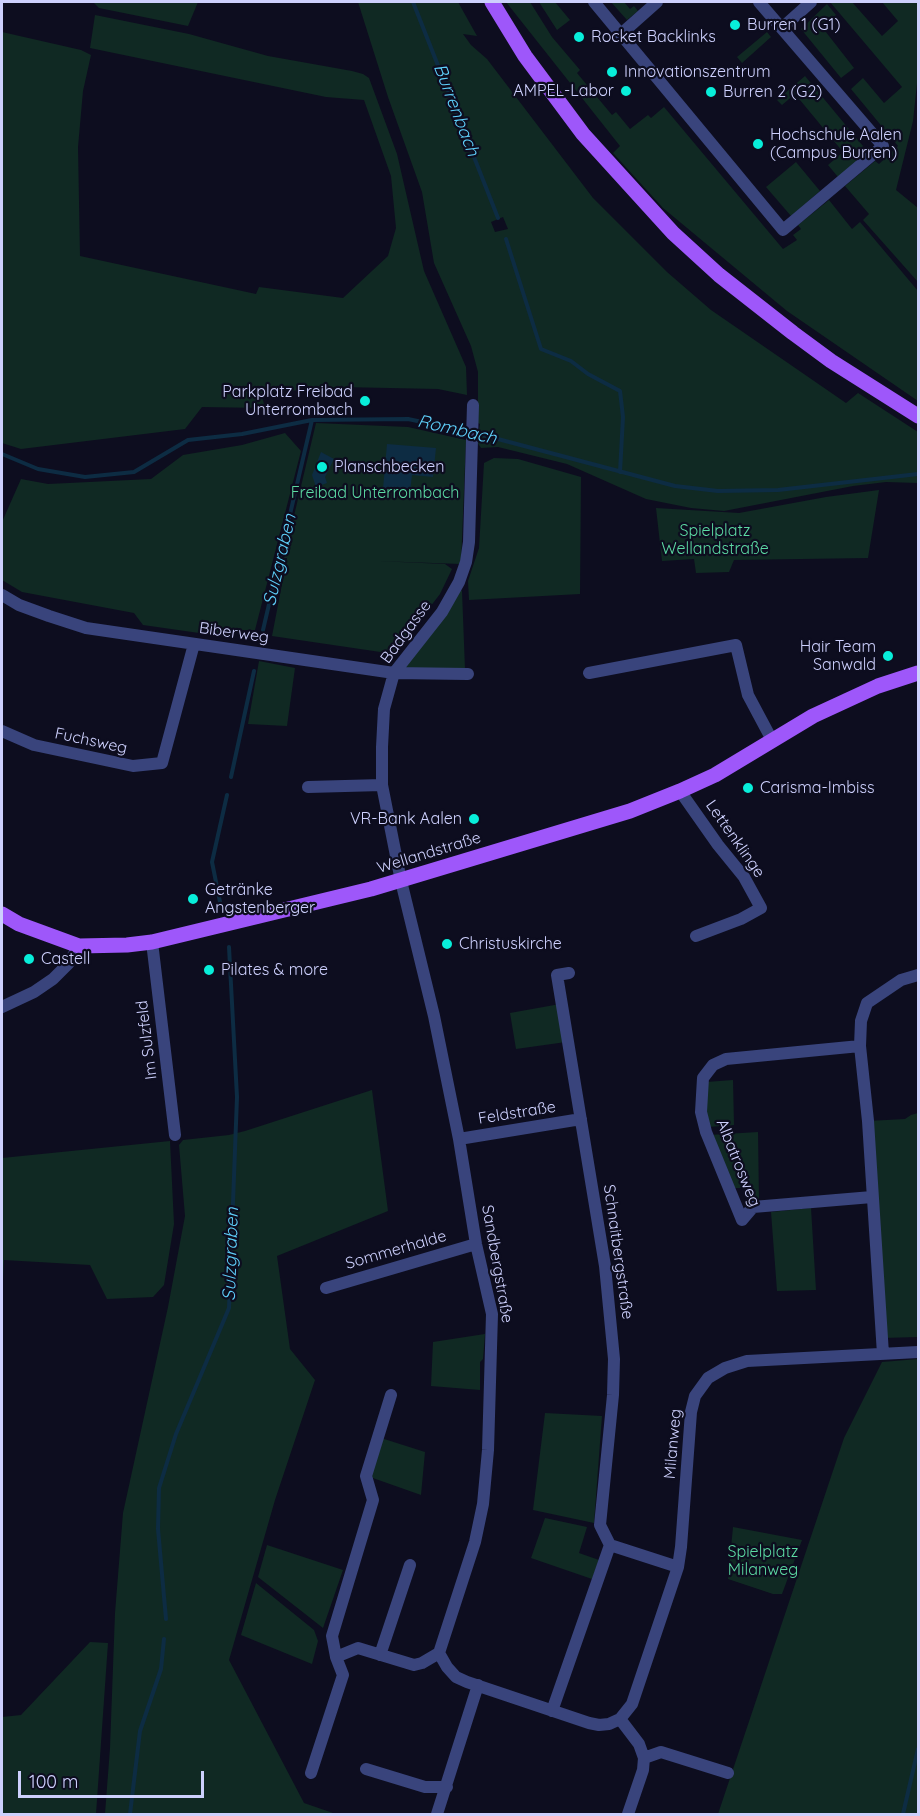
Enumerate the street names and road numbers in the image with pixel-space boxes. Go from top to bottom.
street label: Badgasse [377,597,435,667]
street label: Biberweg [198,619,270,647]
street label: Fuchsweg [53,724,129,758]
street label: Lettenklinge [701,797,769,881]
street label: Wellandstraße [375,828,483,878]
street label: Im Sulzfeld [133,999,161,1081]
street label: Feldstraße [477,1097,557,1129]
street label: Albatrosweg [712,1116,764,1210]
street label: Schnaitbergstraße [599,1183,637,1321]
street label: Sandbergstraße [477,1204,517,1324]
street label: Sommerhalde [343,1226,449,1274]
street label: Milanweg [660,1408,686,1480]

